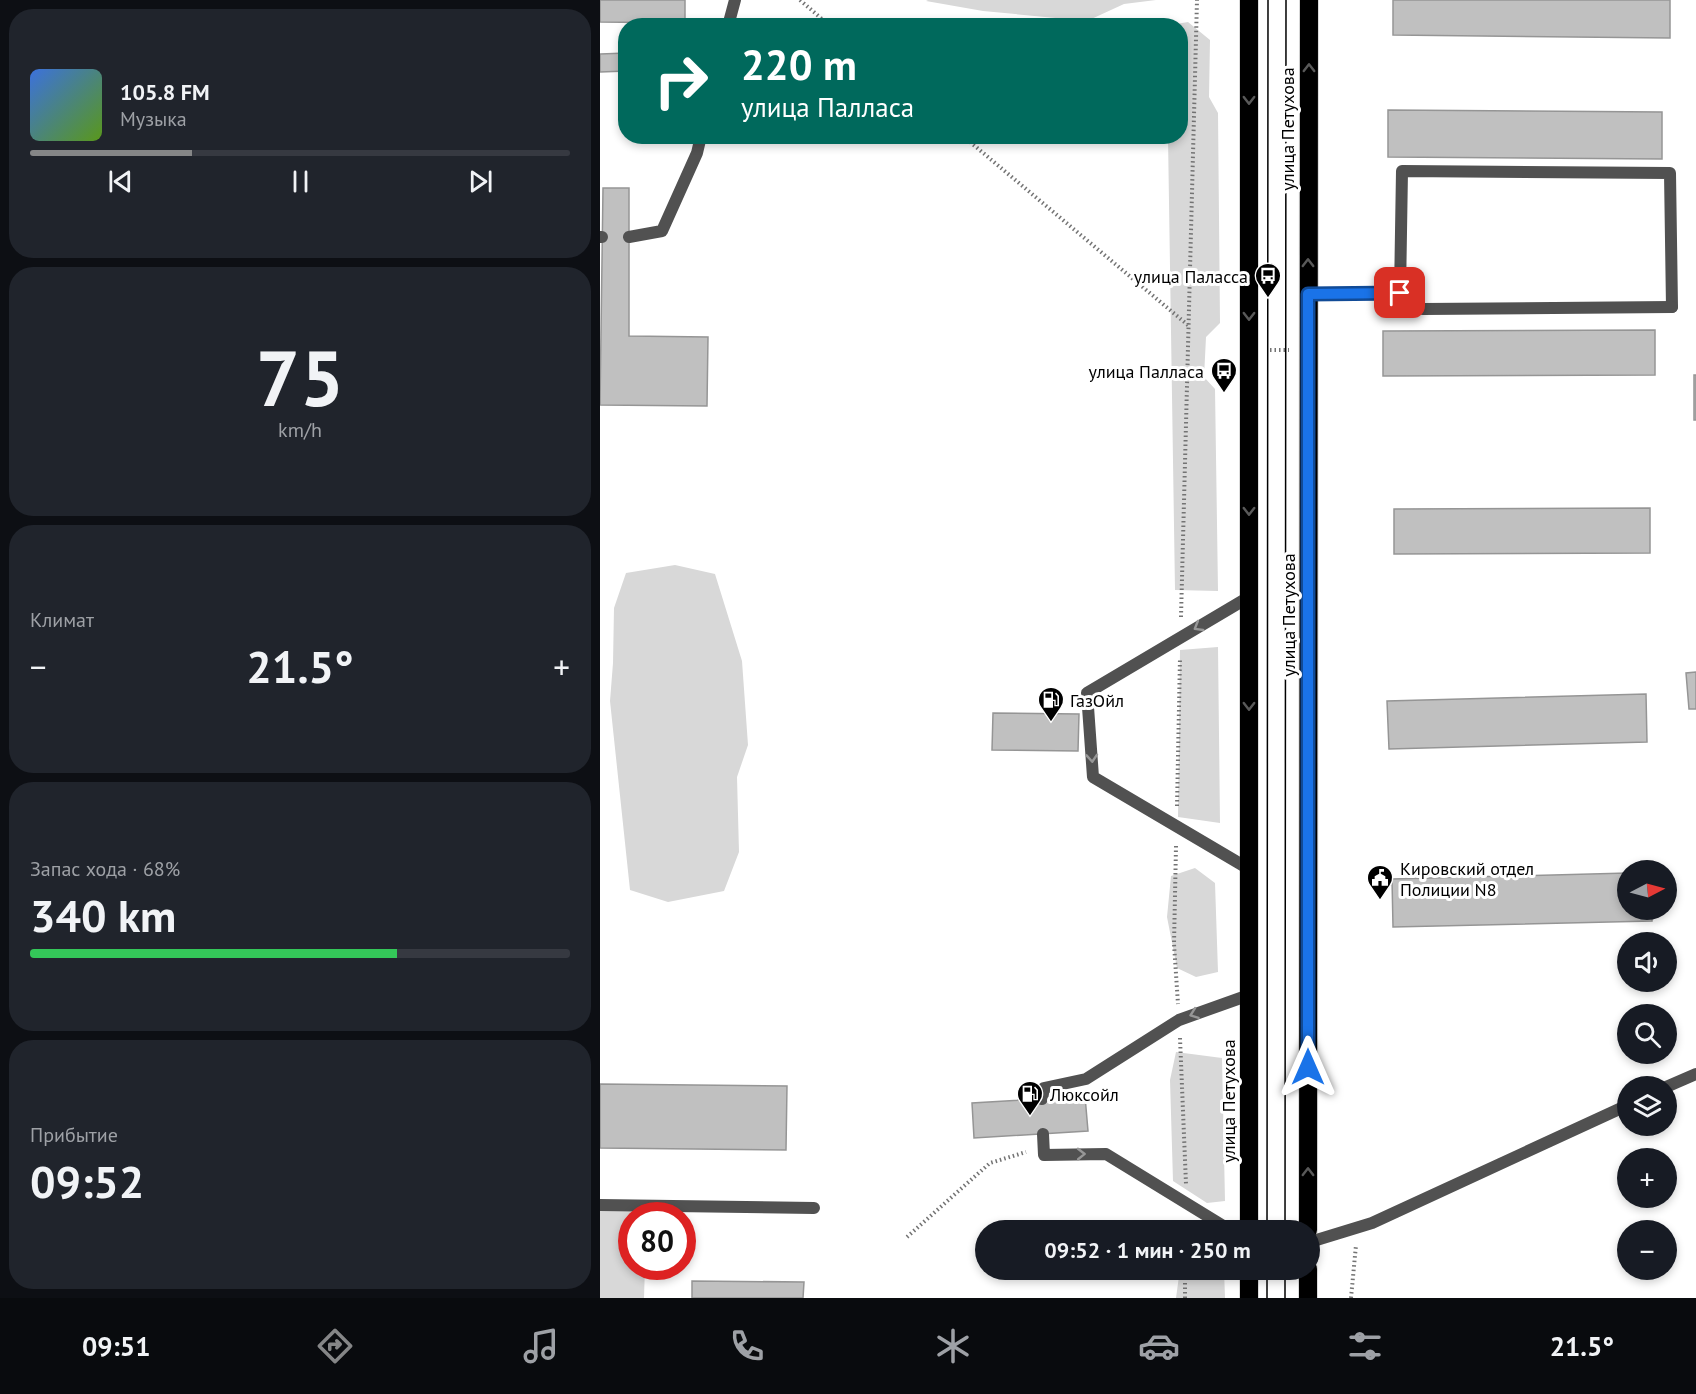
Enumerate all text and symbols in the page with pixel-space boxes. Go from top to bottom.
text: 220 m [741,37,857,92]
icon: right [642,42,720,120]
one-way arrow [1303,63,1315,72]
street label: улица Петухова [1276,67,1299,191]
text: 105.8 FM [120,78,210,106]
text: улица Палласа [741,90,914,124]
one-way arrow [1243,96,1255,105]
text: Музыка [120,106,187,132]
icon: previous [104,165,137,198]
icon: pause [284,165,317,198]
icon: next [464,165,497,198]
one-way arrow [1302,258,1314,267]
bus stop icon: улица Паласса [1253,261,1283,299]
place label: улица Паласса [1134,265,1248,288]
pin [1374,267,1425,318]
icon: arrive [1383,276,1416,309]
one-way arrow [1243,312,1255,321]
text: 75 [256,327,344,428]
bus stop icon: улица Палласа [1209,356,1239,394]
place label: улица Палласа [1089,360,1204,383]
text: km/h [278,417,322,443]
one-way arrow [1243,507,1255,516]
street label: улица Петухова [1277,553,1300,677]
text: Климат [30,607,94,633]
one-way arrow [1194,620,1204,631]
text: 21.5° [246,637,354,695]
text: − [30,645,47,688]
text: + [553,645,570,688]
fuel station icon: ГазОйл [1036,685,1066,723]
place label: ГазОйл [1070,689,1124,712]
one-way arrow [1243,702,1255,711]
one-way arrow [1085,754,1098,763]
text: Запас хода · 68% [30,856,180,882]
place label: Кировский отдел Полиции N8 [1400,857,1534,901]
north arrow [1617,860,1677,920]
map controls [1617,860,1677,1280]
public building icon: Кировский отдел Полиции N8 [1365,863,1395,901]
text: 340 km [30,886,176,944]
button: sound [1617,932,1677,992]
button: search [1617,1004,1677,1064]
one-way arrow [1189,1007,1200,1020]
position arrow [1276,1035,1340,1099]
street label: улица Петухова [1217,1039,1240,1163]
button: layers [1617,1076,1677,1136]
fuel station icon: Люксойл [1015,1079,1045,1117]
place label: Люксойл [1049,1083,1119,1106]
text: Прибытие [30,1122,118,1148]
one-way arrow [1077,1148,1086,1160]
button: + [1617,1148,1677,1208]
text: 09:52 [30,1152,144,1210]
one-way arrow [1302,1167,1314,1176]
speed limit sign: 80 [618,1202,696,1280]
button: − [1617,1220,1677,1280]
text: 09:52 · 1 мин · 250 m [1044,1236,1251,1264]
icon: directions [314,1325,356,1367]
icon: music [520,1325,562,1367]
icon: phone [726,1325,768,1367]
icon: climate [932,1325,974,1367]
icon: car [1138,1325,1180,1367]
icon: filters [1344,1325,1386,1367]
text: 09:51 [82,1329,150,1363]
text: 21.5° [1550,1329,1614,1363]

